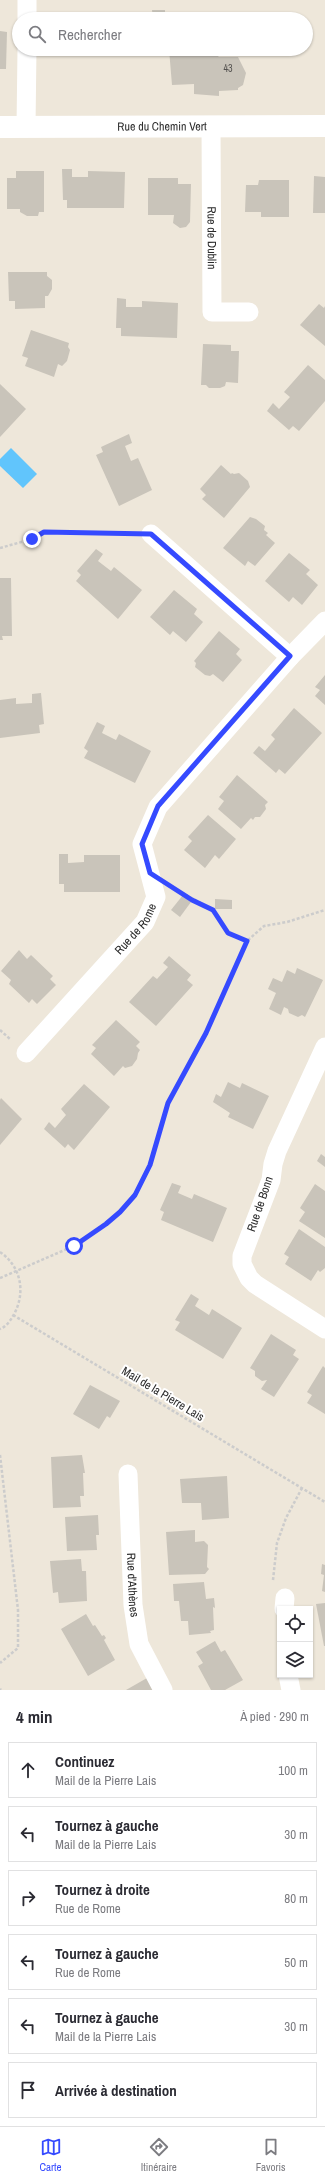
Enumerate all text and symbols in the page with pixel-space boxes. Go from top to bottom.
search box [12,12,313,56]
icon: search [26,23,48,45]
text: Rechercher [58,24,122,45]
house number: 43 [223,62,233,75]
street label: Rue du Chemin Vert [117,118,207,135]
street label: Rue de Dublin [203,206,220,270]
route end [23,530,41,548]
street label: Rue de Rome [111,901,160,958]
street label: Rue de Bonn [243,1174,277,1234]
route start [65,1237,83,1255]
street label: Mail de la Pierre Lais [119,1363,207,1425]
street label: Rue d'Athènes [123,1552,143,1618]
map controls [277,1606,313,1678]
button: locate [277,1606,313,1642]
button: layers [277,1642,313,1678]
text: 4 min [16,1705,52,1728]
text: À pied · 290 m [240,1708,309,1725]
text: Continuez [55,1751,114,1772]
icon: ahead [17,1759,39,1781]
text: 100 m [278,1762,308,1779]
text: Mail de la Pierre Lais [55,1772,156,1789]
text: Tournez à gauche [55,1815,159,1836]
icon: left [17,1823,39,1845]
text: 30 m [284,1826,308,1843]
text: Mail de la Pierre Lais [55,1836,156,1853]
text: Tournez à droite [55,1879,150,1900]
icon: right [17,1887,39,1909]
text: 80 m [284,1890,308,1907]
text: Rue de Rome [55,1900,121,1917]
text: Tournez à gauche [55,1943,159,1964]
icon: left [17,1951,39,1973]
text: 50 m [284,1954,308,1971]
text: Rue de Rome [55,1964,121,1981]
text: Tournez à gauche [55,2007,159,2028]
icon: left [17,2015,39,2037]
text: 30 m [284,2018,308,2035]
text: Mail de la Pierre Lais [55,2028,156,2045]
icon: arrive [17,2079,39,2101]
text: Arrivée à destination [55,2080,177,2101]
tab: Carte [40,2136,62,2174]
tab: Itinéraire [141,2136,177,2174]
tab: Favoris [256,2136,285,2174]

